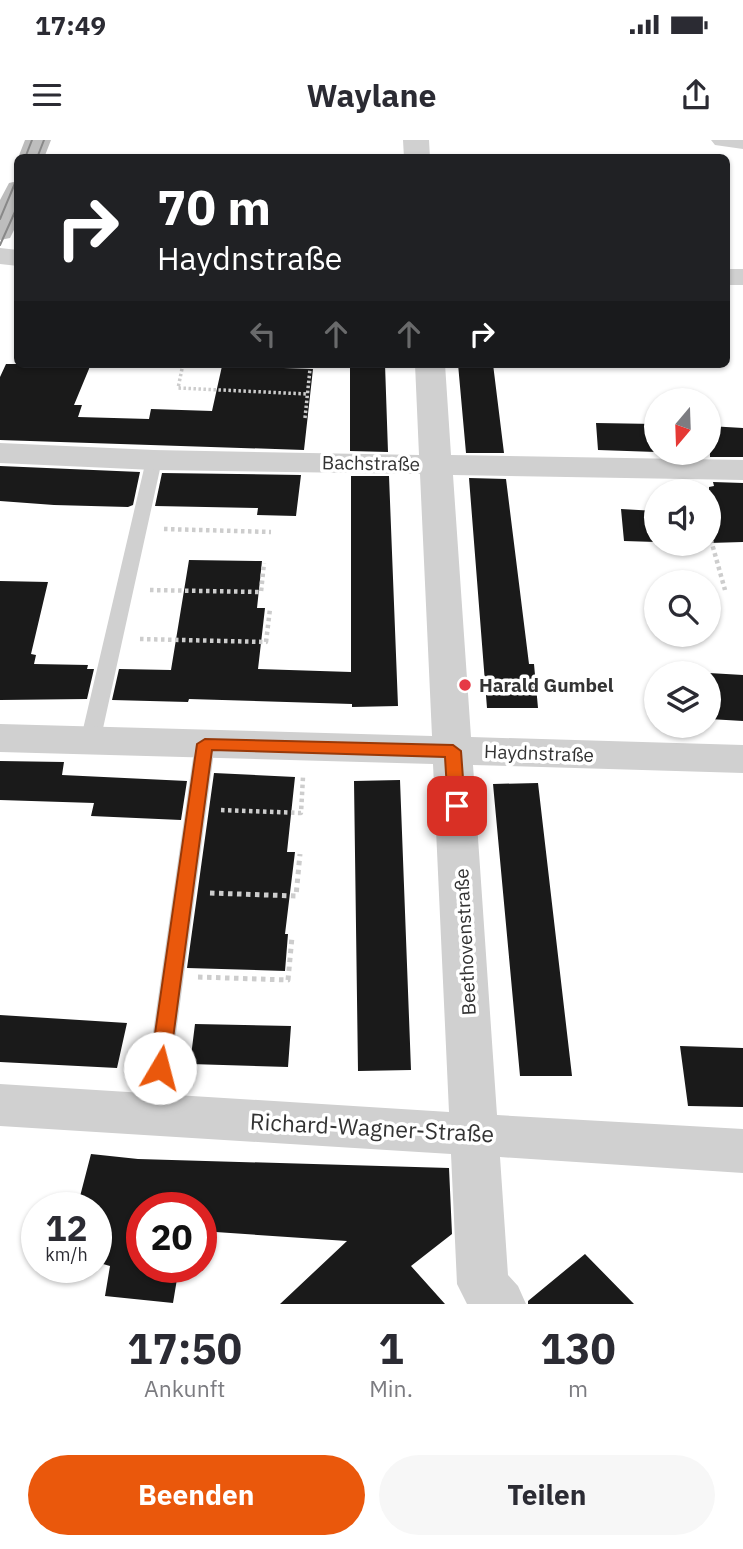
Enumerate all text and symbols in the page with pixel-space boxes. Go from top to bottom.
text: 17:49 [35,8,106,42]
text: Waylane [306,74,437,116]
icon: menu [28,76,66,114]
icon: share [677,76,715,114]
text: 70 m [157,175,271,238]
icon: right [42,182,133,273]
text: Haydnstraße [157,237,342,279]
icon: left [244,315,282,353]
icon: ahead [317,315,355,353]
icon: ahead [390,315,428,353]
icon: right [463,315,501,353]
north arrow [644,388,721,466]
map controls [644,388,721,738]
street label: Bachstraße [322,450,420,476]
button: sound [644,479,721,556]
button: search [644,570,721,647]
button: layers [644,661,721,738]
place label: Harald Gumbel [479,673,614,697]
marker: Harald Gumbel [457,677,473,693]
street label: Haydnstraße [484,739,594,767]
pin [427,776,487,836]
icon: arrive [438,787,476,825]
street label: Beethovenstraße [449,868,481,1016]
position arrow [123,1031,197,1105]
street label: Richard-Wagner-Straße [249,1106,495,1148]
speed limit sign: 20 [126,1192,217,1283]
text: 12 [45,1205,88,1251]
text: km/h [45,1243,88,1266]
text: 17:50 [127,1321,242,1376]
text: 1 [378,1321,404,1376]
text: 130 [540,1321,616,1376]
text: Ankunft [144,1373,225,1403]
text: Min. [369,1373,413,1403]
text: m [568,1373,588,1403]
button: Beenden [28,1455,365,1535]
button: Teilen [379,1455,715,1535]

